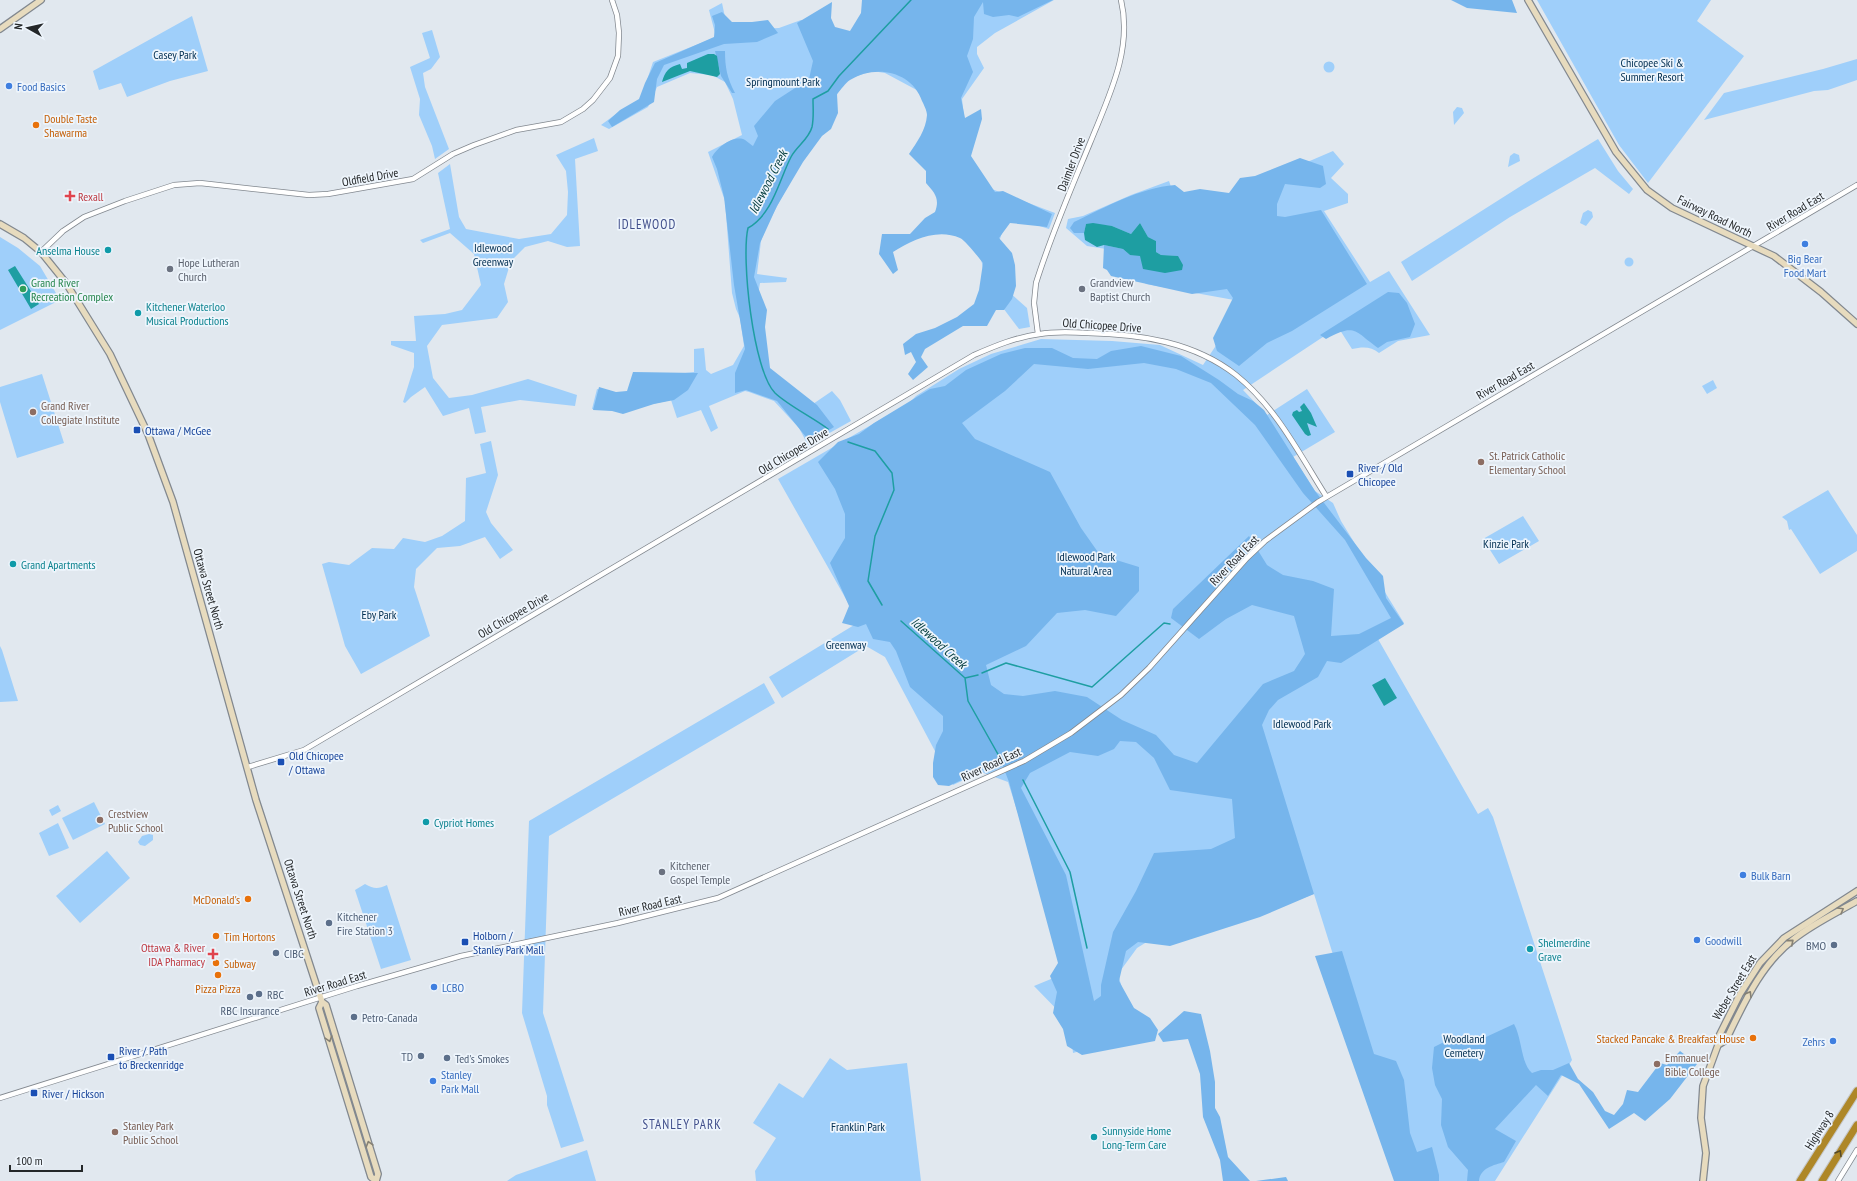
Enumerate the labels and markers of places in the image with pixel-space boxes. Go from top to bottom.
place label: Food Basics [17,79,66,94]
marker: Food Basics [4,81,14,91]
place label: Double Taste Shawarma [44,111,97,140]
marker: Double Taste Shawarma [31,120,41,130]
place label: Rexall [78,189,104,204]
marker: Rexall [65,191,75,201]
marker: Big Bear Food Mart [1800,239,1810,249]
place label: Anselma House [36,243,100,258]
marker: Anselma House [103,245,113,255]
place label: Big Bear Food Mart [1784,251,1827,280]
place label: Hope Lutheran Church [178,255,239,284]
marker: Hope Lutheran Church [165,264,175,274]
place label: Grand River Recreation Complex [31,275,113,304]
place label: Grandview Baptist Church [1090,275,1150,304]
marker: Grand River Recreation Complex [18,284,28,294]
marker: Grandview Baptist Church [1077,284,1087,294]
place label: Kitchener Waterloo Musical Productions [146,299,229,328]
marker: Kitchener Waterloo Musical Productions [133,308,143,318]
place label: Grand River Collegiate Institute [41,398,120,427]
marker: Grand River Collegiate Institute [28,407,38,417]
place label: Ottawa / McGee [145,423,211,438]
marker: Ottawa / McGee [132,425,142,435]
place label: St. Patrick Catholic Elementary School [1489,448,1566,477]
marker: St. Patrick Catholic Elementary School [1476,457,1486,467]
place label: River / Old Chicopee [1358,460,1402,489]
marker: River / Old Chicopee [1345,469,1355,479]
place label: Grand Apartments [21,557,96,572]
marker: Grand Apartments [8,559,18,569]
place label: Old Chicopee / Ottawa [288,748,344,777]
marker: Old Chicopee / Ottawa [276,757,286,767]
place label: Crestview Public School [108,806,164,835]
marker: Crestview Public School [95,815,105,825]
place label: Cypriot Homes [434,815,494,830]
marker: Cypriot Homes [421,817,431,827]
place label: Kitchener Gospel Temple [670,858,730,887]
marker: Kitchener Gospel Temple [657,867,667,877]
place label: Bulk Barn [1751,868,1791,883]
marker: Bulk Barn [1738,870,1748,880]
place label: McDonald's [193,892,240,907]
marker: McDonald's [243,894,253,904]
place label: Kitchener Fire Station 3 [337,909,393,938]
marker: Kitchener Fire Station 3 [324,918,334,928]
place label: Holborn / Stanley Park Mall [473,928,544,957]
place label: Tim Hortons [224,929,275,944]
marker: Tim Hortons [211,931,221,941]
place label: Goodwill [1705,933,1742,948]
place label: Shelmerdine Grave [1538,935,1590,964]
marker: Goodwill [1692,935,1702,945]
marker: Holborn / Stanley Park Mall [460,937,470,947]
place label: BMO [1806,938,1826,953]
place label: Ottawa & River IDA Pharmacy [141,940,206,969]
marker: BMO [1829,940,1839,950]
marker: Shelmerdine Grave [1525,944,1535,954]
place label: CIBC [284,946,304,961]
marker: CIBC [271,948,281,958]
marker: Ottawa & River IDA Pharmacy [208,949,218,959]
place label: Subway [224,956,256,971]
marker: Subway [211,958,221,968]
marker: Pizza Pizza [213,970,223,980]
place label: LCBO [442,980,464,995]
place label: Pizza Pizza [195,981,241,996]
marker: LCBO [429,982,439,992]
place label: RBC [267,987,284,1002]
marker: RBC [254,989,264,999]
marker: RBC Insurance [245,992,255,1002]
place label: RBC Insurance [221,1003,279,1018]
place label: Petro-Canada [362,1010,418,1025]
marker: Petro-Canada [349,1012,359,1022]
place label: Stacked Pancake & Breakfast House [1597,1031,1745,1046]
marker: Stacked Pancake & Breakfast House [1748,1033,1758,1043]
place label: Zehrs [1803,1034,1825,1049]
marker: Zehrs [1828,1036,1838,1046]
place label: River / Path to Breckenridge [119,1043,184,1072]
place label: TD [401,1049,413,1064]
place label: Emmanuel Bible College [1665,1050,1720,1079]
marker: TD [416,1051,426,1061]
place label: Ted's Smokes [455,1051,509,1066]
marker: River / Path to Breckenridge [106,1052,116,1062]
marker: Ted's Smokes [442,1053,452,1063]
marker: Emmanuel Bible College [1652,1059,1662,1069]
place label: Stanley Park Mall [441,1067,479,1096]
marker: Stanley Park Mall [428,1076,438,1086]
place label: River / Hickson [42,1086,104,1101]
marker: River / Hickson [29,1088,39,1098]
place label: Stanley Park Public School [123,1118,179,1147]
place label: Sunnyside Home Long-Term Care [1102,1123,1171,1152]
marker: Stanley Park Public School [110,1127,120,1137]
marker: Sunnyside Home Long-Term Care [1089,1132,1099,1142]

